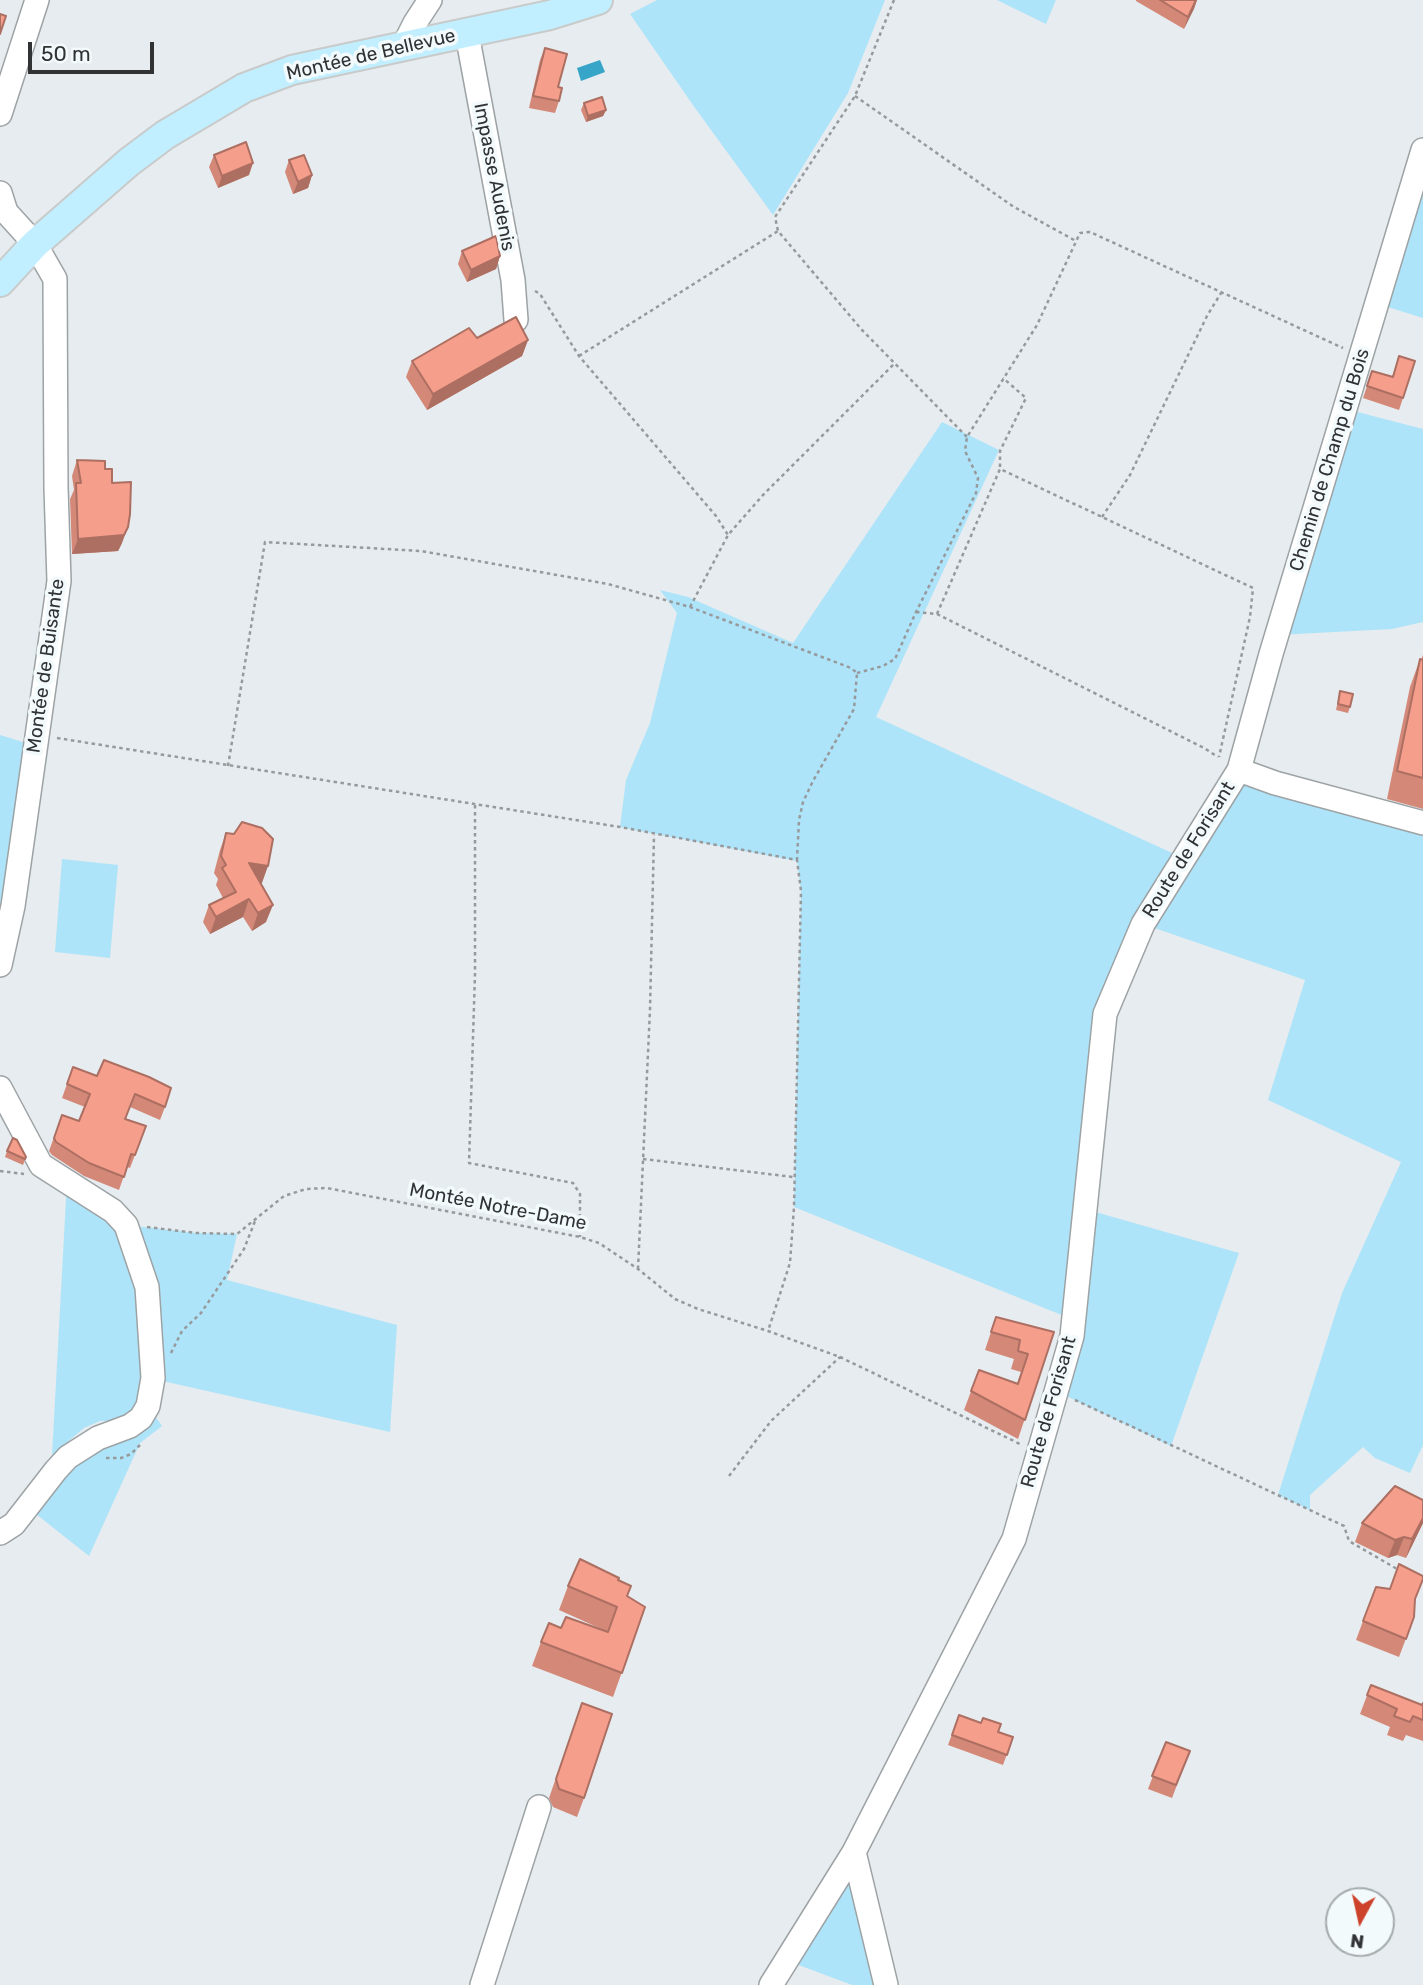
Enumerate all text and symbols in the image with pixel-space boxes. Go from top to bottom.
street label: Montée de Bellevue [284,24,458,86]
scale bar [32,28,158,72]
text: 50 m [41,41,91,66]
street label: Impasse Audenis [468,101,520,253]
street label: Chemin de Champ du Bois [1285,346,1375,574]
street label: Montée de Buisante [22,577,70,755]
street label: Route de Forisant [1138,778,1240,922]
street label: Montée Notre-Dame [407,1179,589,1235]
street label: Route de Forisant [1016,1334,1082,1490]
north arrow [1325,1887,1395,1957]
text: N [1349,1929,1366,1954]

